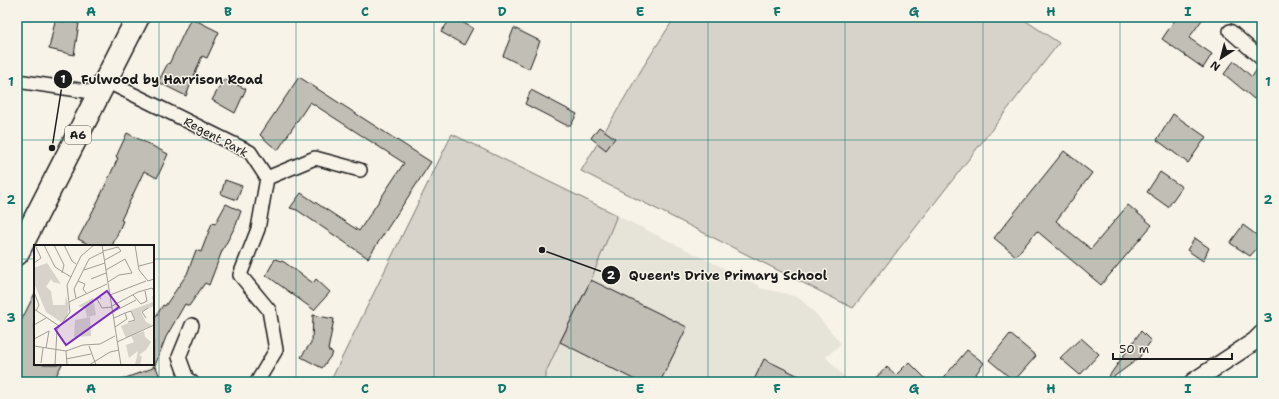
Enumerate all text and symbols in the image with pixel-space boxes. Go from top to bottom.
text: A [86,3,96,20]
text: B [224,3,232,20]
text: C [361,3,369,20]
text: D [497,3,507,20]
text: E [636,3,645,20]
text: F [773,3,781,20]
text: G [909,3,920,20]
text: H [1046,3,1056,20]
text: I [1184,3,1192,20]
north arrow [1201,38,1241,78]
text: N [1207,57,1223,74]
callout: Fulwood by Harrison Road [53,67,271,92]
text: 1 [60,71,66,87]
text: Fulwood by Harrison Road [81,71,263,88]
text: 1 [8,73,14,90]
text: 1 [1265,73,1271,90]
street label: Regent Park [181,113,251,161]
road number: A6 [65,126,91,144]
text: 2 [6,191,16,208]
text: 2 [1263,191,1273,208]
inset map [34,245,154,365]
callout: Queen's Drive Primary School [601,263,835,288]
text: 2 [607,267,616,283]
text: Queen's Drive Primary School [629,267,828,284]
text: 3 [6,309,16,326]
text: 3 [1263,309,1273,326]
scale bar [1113,335,1232,361]
text: 50 m [1119,341,1149,357]
text: A [86,380,96,397]
text: B [224,380,232,397]
text: C [361,380,369,397]
text: D [497,380,507,397]
text: E [636,380,645,397]
text: F [773,380,781,397]
text: G [909,380,920,397]
text: H [1046,380,1056,397]
text: I [1184,380,1192,397]

